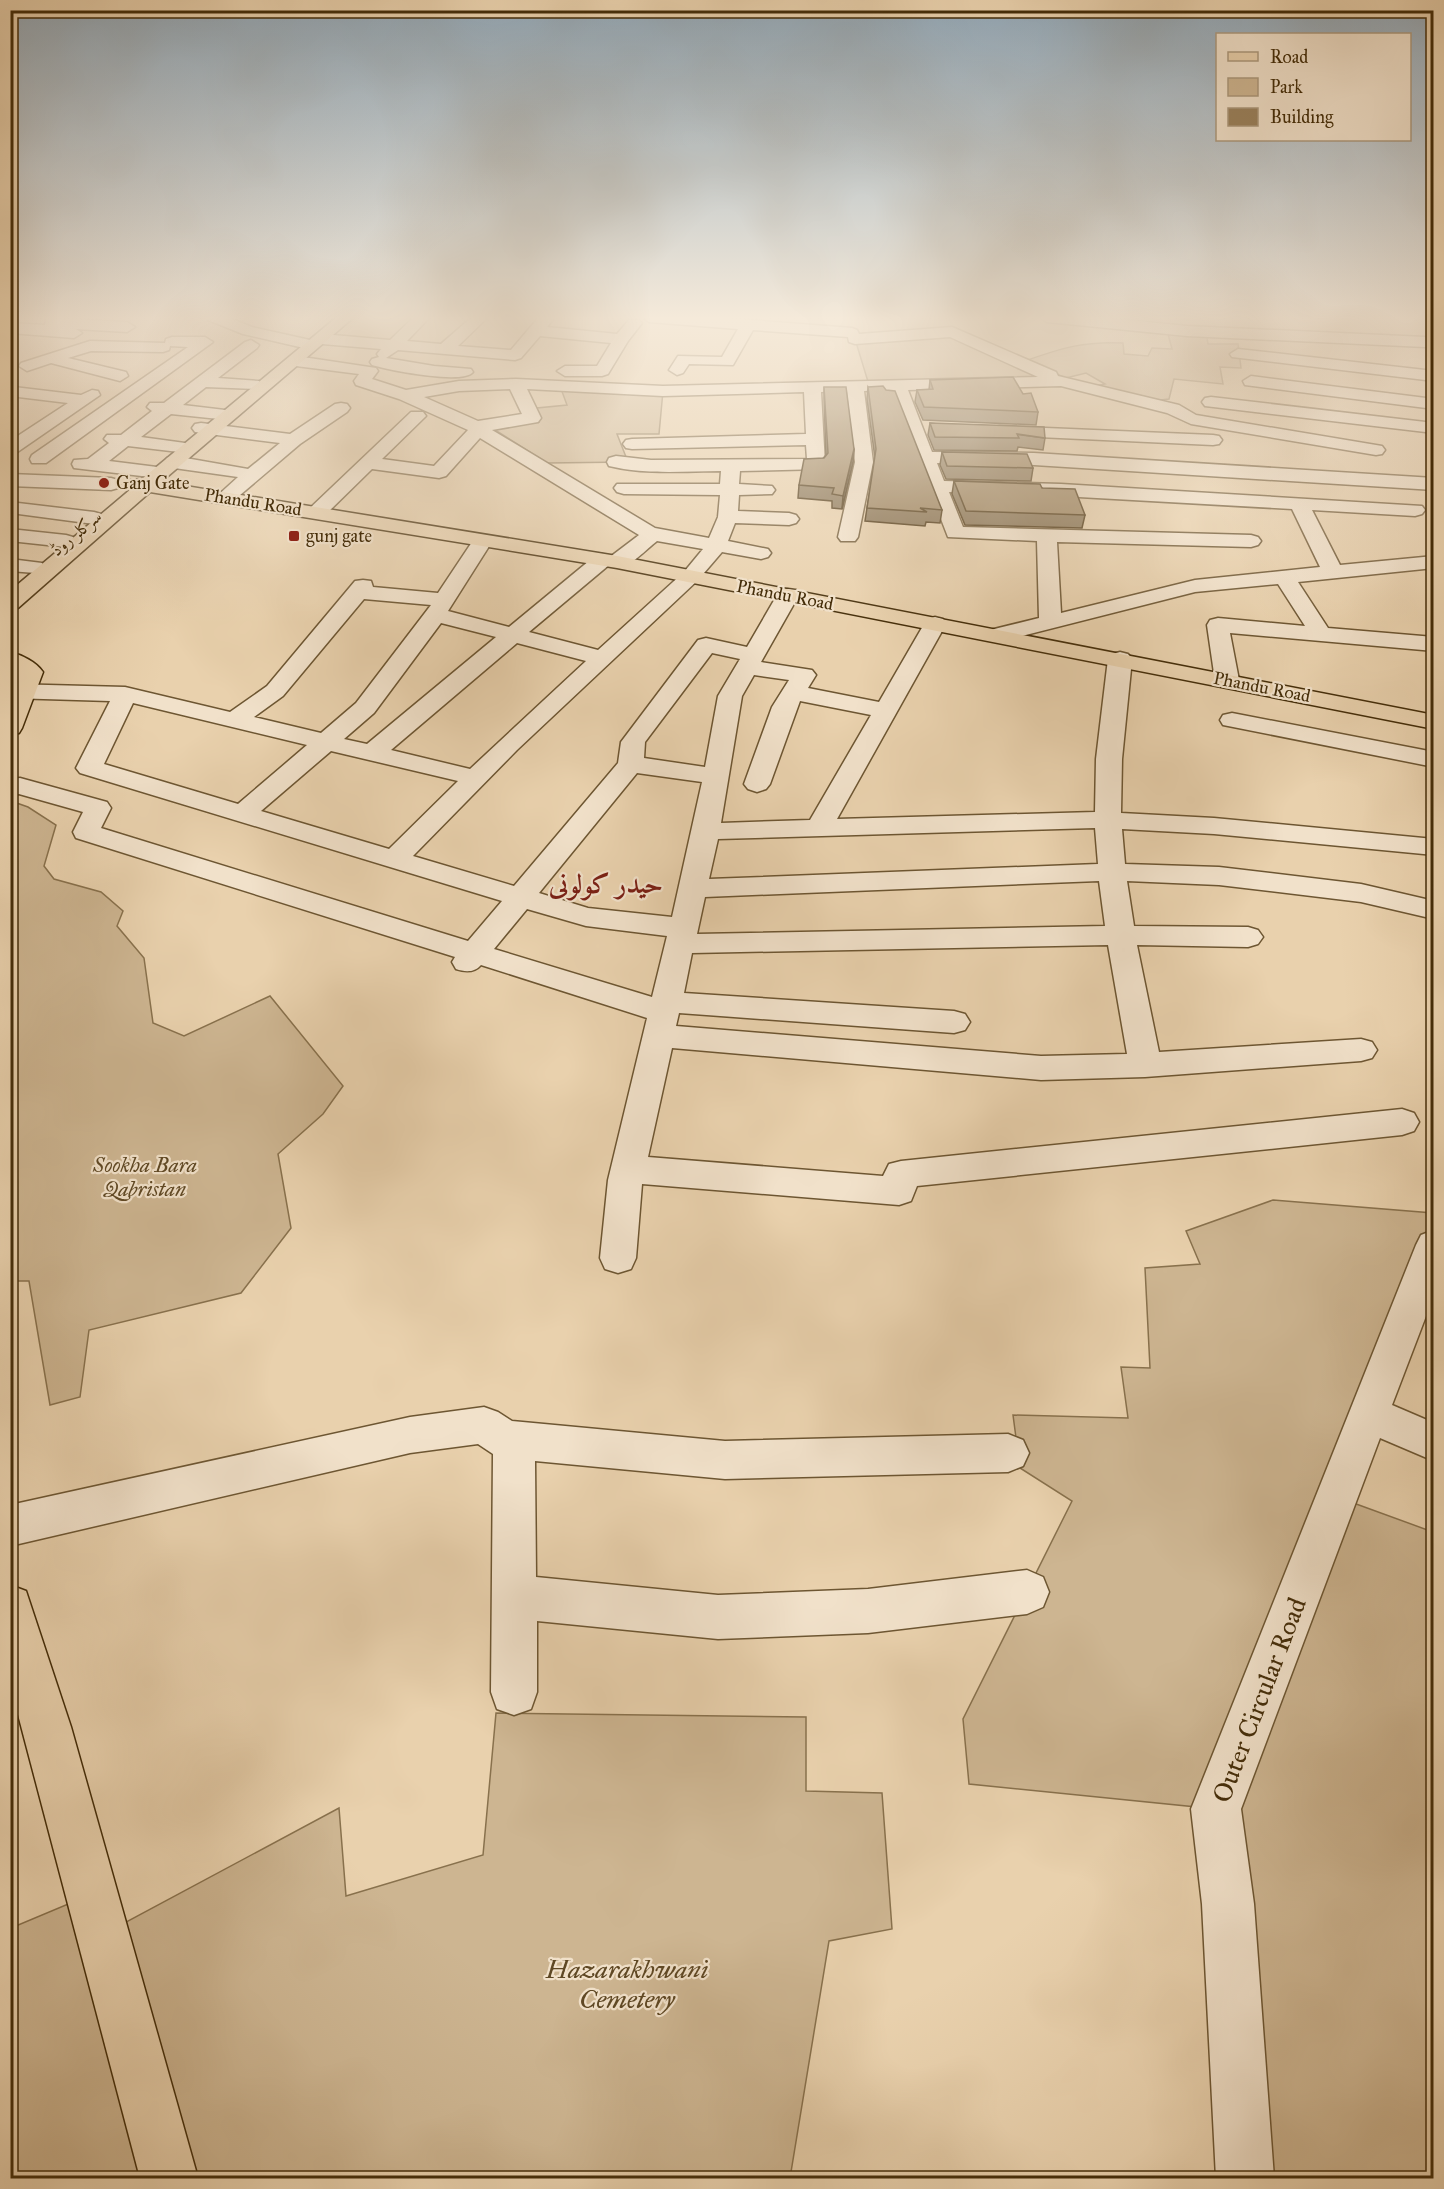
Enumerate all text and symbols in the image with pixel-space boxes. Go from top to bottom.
legend [1216,33,1411,141]
text: Road [1270,46,1308,68]
text: Park [1270,76,1303,98]
text: Building [1270,106,1334,129]
place label: Ganj Gate [116,472,189,494]
marker: Ganj Gate [97,476,111,490]
street label: Phandu Road [203,483,303,521]
street label: سرکلر روڈ [46,505,107,561]
place label: gunj gate [306,525,372,548]
marker: gunj gate [287,529,301,543]
street label: Phandu Road [735,575,835,615]
street label: Phandu Road [1212,667,1312,707]
district label: حیدر کولونی [548,867,663,901]
park label: Sookha Bara Qabristan [92,1152,197,1202]
street label: Outer Circular Road [1205,1593,1313,1807]
park label: Hazarakhwani Cemetery [545,1953,709,2015]

